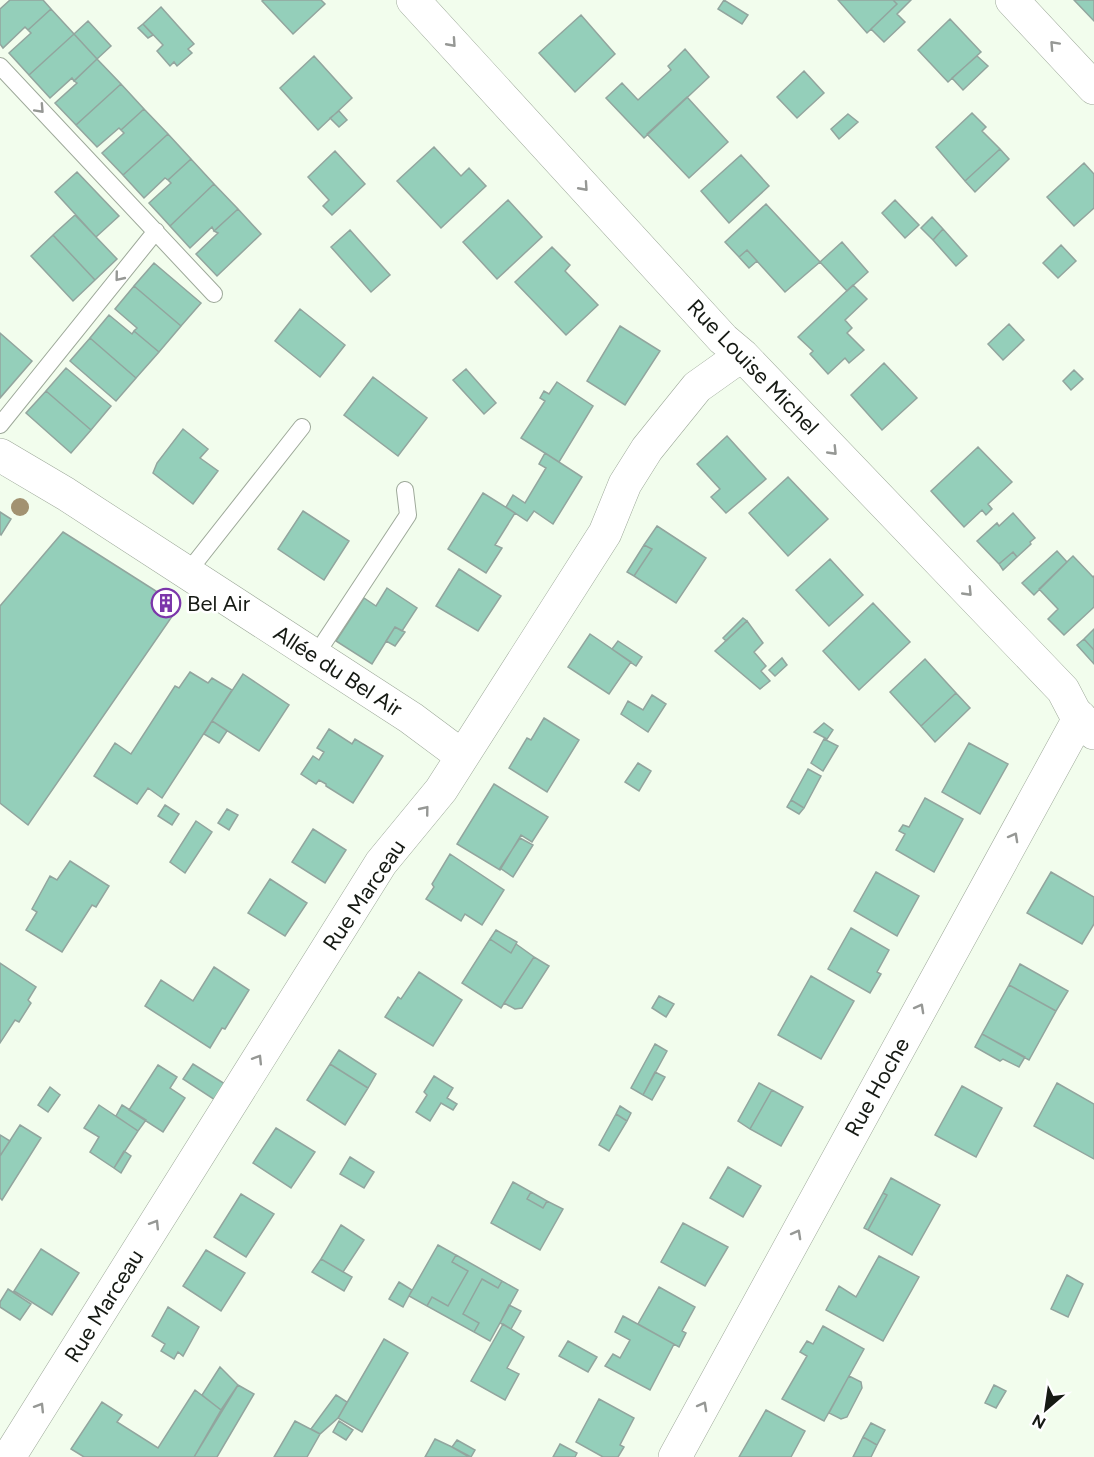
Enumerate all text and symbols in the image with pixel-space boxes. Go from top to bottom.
one-way arrow [445,36,456,47]
one-way arrow [1050,41,1061,52]
one-way arrow [33,102,44,113]
one-way arrow [577,180,588,191]
one-way arrow [115,270,126,281]
street label: Rue Louise Michel [682,294,824,440]
one-way arrow [826,443,837,454]
one-way arrow [961,585,972,595]
building icon: Bel Air [150,587,182,619]
place label: Bel Air [187,590,251,617]
street label: Allée du Bel Air [269,619,408,723]
one-way arrow [417,806,428,817]
one-way arrow [1007,833,1018,843]
street label: Rue Marceau [317,834,411,956]
one-way arrow [913,1004,924,1014]
street label: Rue Hoche [839,1033,915,1141]
one-way arrow [251,1055,263,1065]
one-way arrow [147,1220,159,1230]
one-way arrow [790,1230,801,1241]
street label: Rue Marceau [59,1244,149,1368]
north arrow [1016,1379,1076,1439]
one-way arrow [696,1401,707,1412]
one-way arrow [33,1403,44,1414]
text: N [1029,1410,1049,1433]

